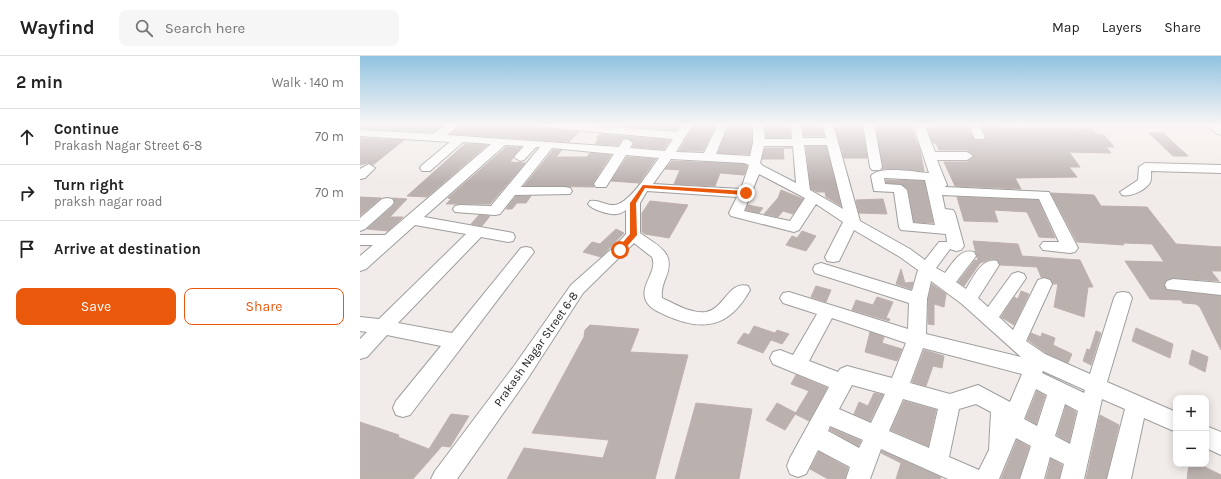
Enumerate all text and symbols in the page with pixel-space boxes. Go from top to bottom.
search box [119,10,399,46]
text: Wayfind [20,17,95,39]
icon: search [133,17,155,39]
text: Search here [165,19,245,37]
text: Map [1052,19,1080,36]
text: Layers [1102,19,1142,36]
text: Share [1164,19,1201,36]
text: 2 min [16,72,63,92]
text: Walk · 140 m [272,75,344,90]
text: Continue [54,120,119,138]
icon: ahead [16,126,38,148]
text: 70 m [315,129,344,144]
text: Prakash Nagar Street 6-8 [54,138,202,153]
text: Turn right [54,176,124,194]
icon: right [16,182,38,204]
route end [737,184,755,202]
text: 70 m [315,185,344,200]
text: praksh nagar road [54,194,163,209]
icon: arrive [16,238,38,260]
text: Arrive at destination [54,240,201,258]
route start [611,241,629,259]
button: Save [16,288,176,325]
button: Share [184,288,344,325]
street label: Prakash Nagar Street 6-8 [491,289,581,409]
map controls [1173,395,1209,467]
button: + [1173,395,1209,431]
button: − [1173,431,1209,467]

